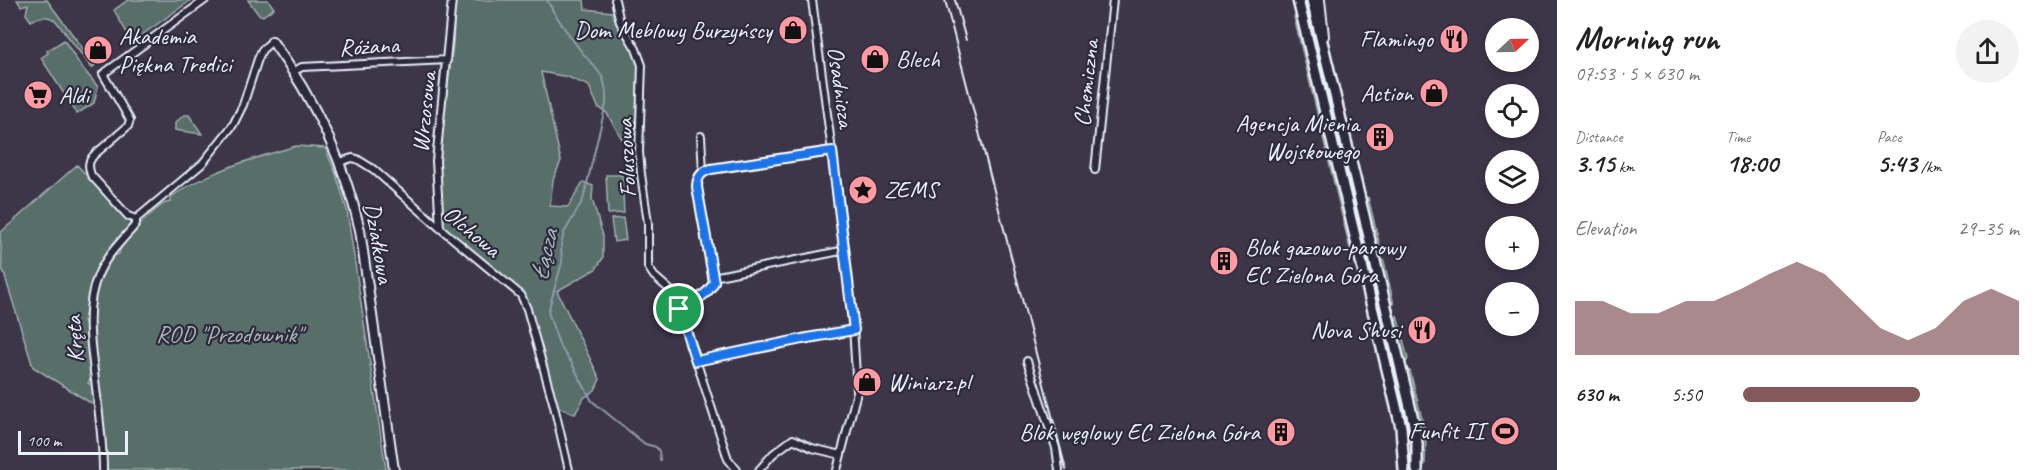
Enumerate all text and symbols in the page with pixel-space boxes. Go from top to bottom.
shop icon: Dom Meblowy Burzyńscy [777,14,809,46]
place label: Dom Meblowy Burzyńscy [574,15,774,45]
text: Morning run [1575,17,1719,59]
north arrow [1485,18,1539,72]
map controls [1485,18,1539,336]
button: share [1956,20,2019,83]
place label: Akademia Piękna Tredici [119,21,234,79]
restaurant icon: Flamingo [1438,23,1470,55]
place label: Flamingo [1360,24,1435,54]
street label: Różana [338,29,401,63]
shop icon: Akademia Piękna Tredici [82,34,114,66]
street label: Chemiczna [1067,36,1106,128]
shop icon: Blech [859,43,891,75]
place label: Blech [896,44,941,74]
street label: Osadnicza [820,45,862,132]
text: 07:53 · 5 × 630 m [1575,61,1699,86]
street label: Wrzosowa [405,68,443,154]
shop icon: Action [1418,77,1450,109]
place label: Action [1361,78,1414,108]
supermarket icon: Aldi [22,79,54,111]
place label: Aldi [59,80,92,110]
button: locate [1485,84,1539,138]
place label: Agencja Mienia Wojskowego [1236,108,1361,166]
street label: Foluszowa [609,116,643,198]
building icon: Agencja Mienia Wojskowego [1364,121,1396,153]
text: Distance [1575,127,1623,147]
text: Time [1726,127,1750,147]
text: Pace [1877,127,1902,147]
text: 3.15 [1575,147,1615,180]
text: 18:00 [1726,147,1778,180]
text: 5:43 [1877,147,1917,180]
button: layers [1485,150,1539,204]
text: km [1615,157,1634,177]
text: /km [1917,157,1942,177]
place icon: ZEMS [847,174,879,206]
place label: ZEMS [884,175,941,205]
street label: Olchowa [437,198,508,265]
street label: Działkowa [357,200,401,287]
button: + [1485,216,1539,270]
text: Elevation [1575,216,1637,241]
text: 29–35 m [1958,216,2019,241]
water label: Łącza [522,224,566,284]
place label: Blok gazowo-parowy EC Zielona Góra [1245,232,1407,290]
building icon: Blok gazowo-parowy EC Zielona Góra [1208,245,1240,277]
button: − [1485,282,1539,336]
pin [653,283,704,334]
icon: arrive [662,292,695,325]
street label: Kręta [58,313,90,363]
restaurant icon: Nova Shusi [1406,314,1438,346]
place label: Nova Shusi [1311,315,1403,345]
park label: ROD "Przodownik" [156,319,307,349]
shop icon: Winiarz.pl [851,366,883,398]
place label: Winiarz.pl [888,367,974,397]
text: 630 m [1575,382,1619,407]
text: 5:50 [1671,382,1702,407]
sports icon: Funfit II [1489,415,1521,447]
building icon: Blok węglowy EC Zielona Góra [1265,416,1297,448]
place label: Funfit II [1409,416,1489,446]
place label: Blok węglowy EC Zielona Góra [1019,417,1262,447]
scale bar [18,428,128,456]
text: 100 m [27,431,61,451]

